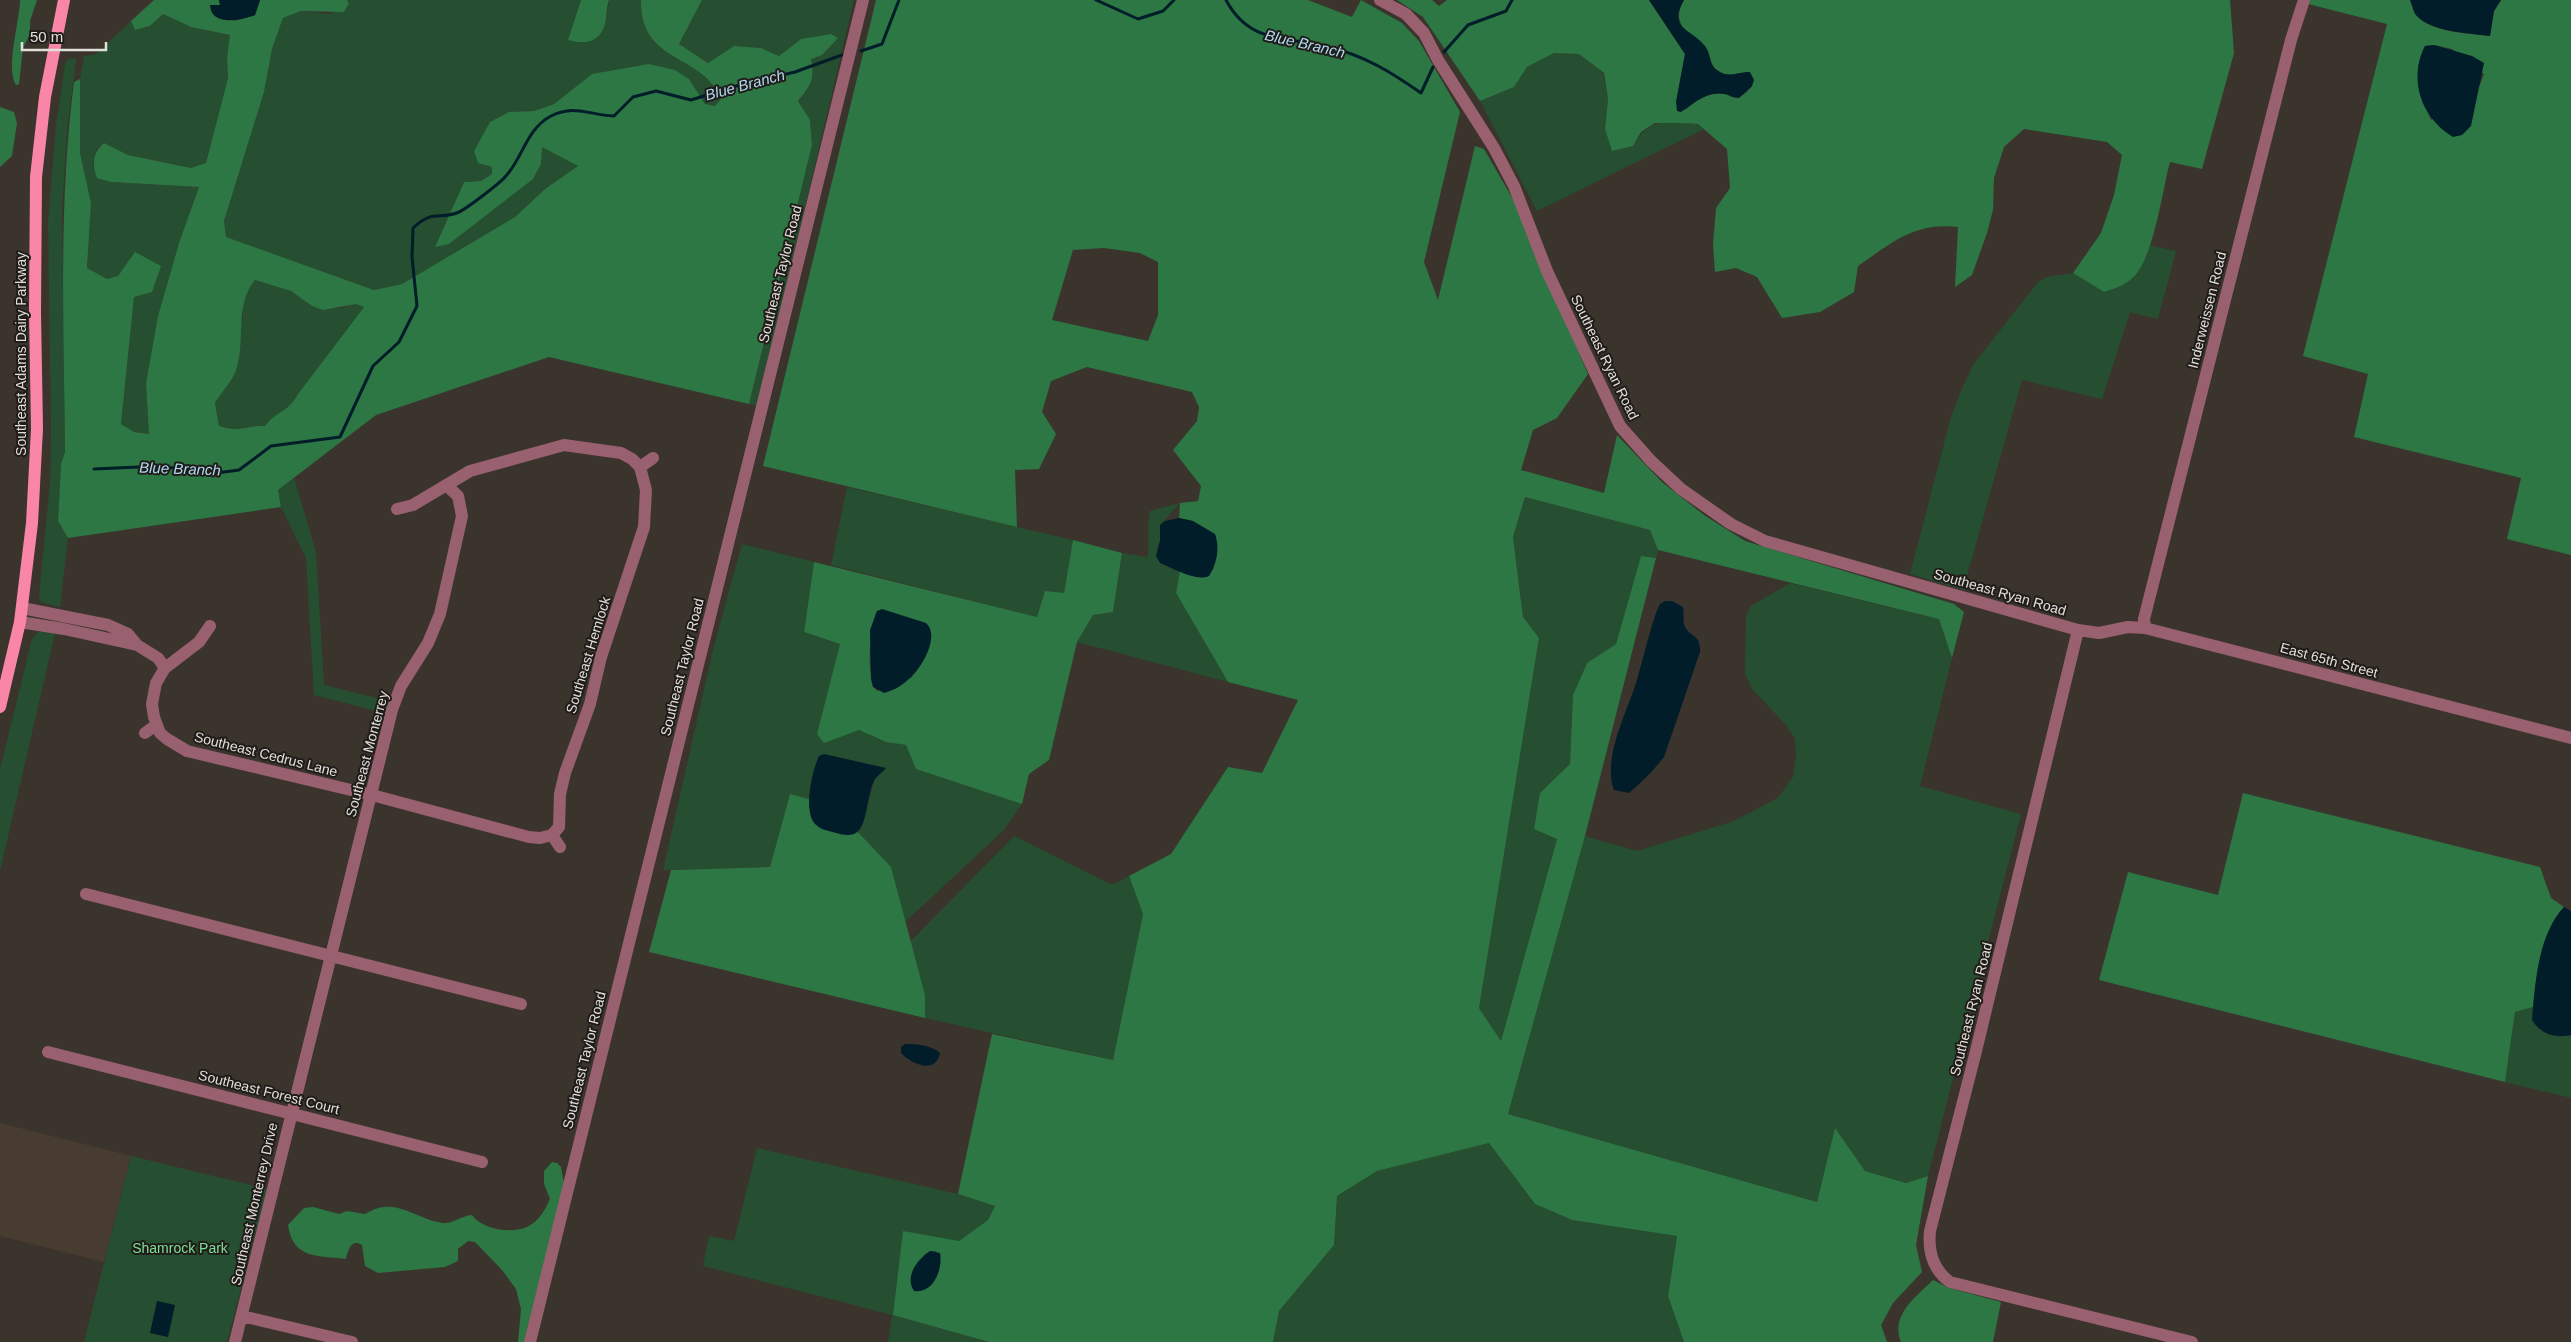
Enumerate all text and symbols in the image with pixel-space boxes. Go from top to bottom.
scale bar [22,20,106,52]
water label: Blue Branch [1263,26,1347,61]
text: 50 m [30,28,63,45]
water label: Blue Branch [703,66,787,103]
street label: Southeast Taylor Road [755,203,805,345]
street label: Inderweissen Road [2185,250,2229,370]
street label: Southeast Adams Dairy Parkway [13,252,29,456]
street label: Southeast Ryan Road [1568,292,1642,422]
water label: Blue Branch [139,459,221,478]
street label: Southeast Ryan Road [1932,565,2068,619]
street label: Southeast Hemlock [563,594,614,715]
street label: Southeast Taylor Road [657,596,707,738]
street label: East 65th Street [2278,639,2380,681]
street label: Southeast Monterrey [342,689,392,819]
street label: Southeast Cedrus Lane [193,728,340,780]
street label: Southeast Ryan Road [1947,941,1995,1077]
street label: Southeast Taylor Road [559,989,609,1131]
street label: Southeast Forest Court [197,1067,341,1117]
street label: Southeast Monterrey Drive [227,1121,281,1287]
park label: Shamrock Park [132,1240,229,1256]

